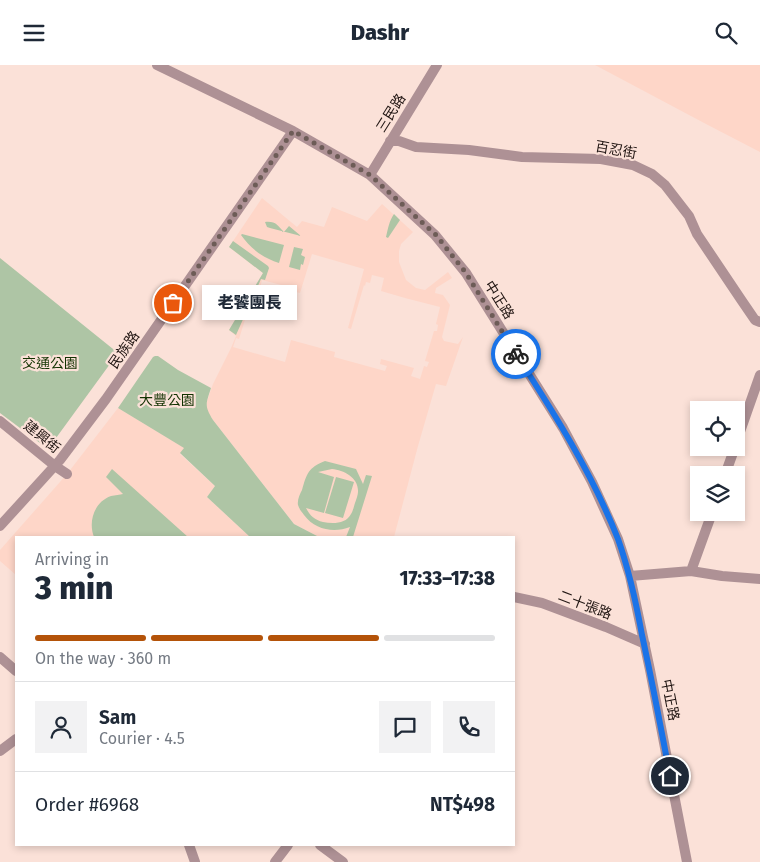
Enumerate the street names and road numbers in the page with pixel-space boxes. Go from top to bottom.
street label: 三民路 [373,91,409,135]
street label: 百忍街 [594,138,638,162]
street label: 中正路 [481,278,517,322]
street label: 民族路 [105,328,143,372]
street label: 建興街 [20,417,64,457]
street label: 二十張路 [556,587,614,623]
street label: 中正路 [658,678,682,722]

